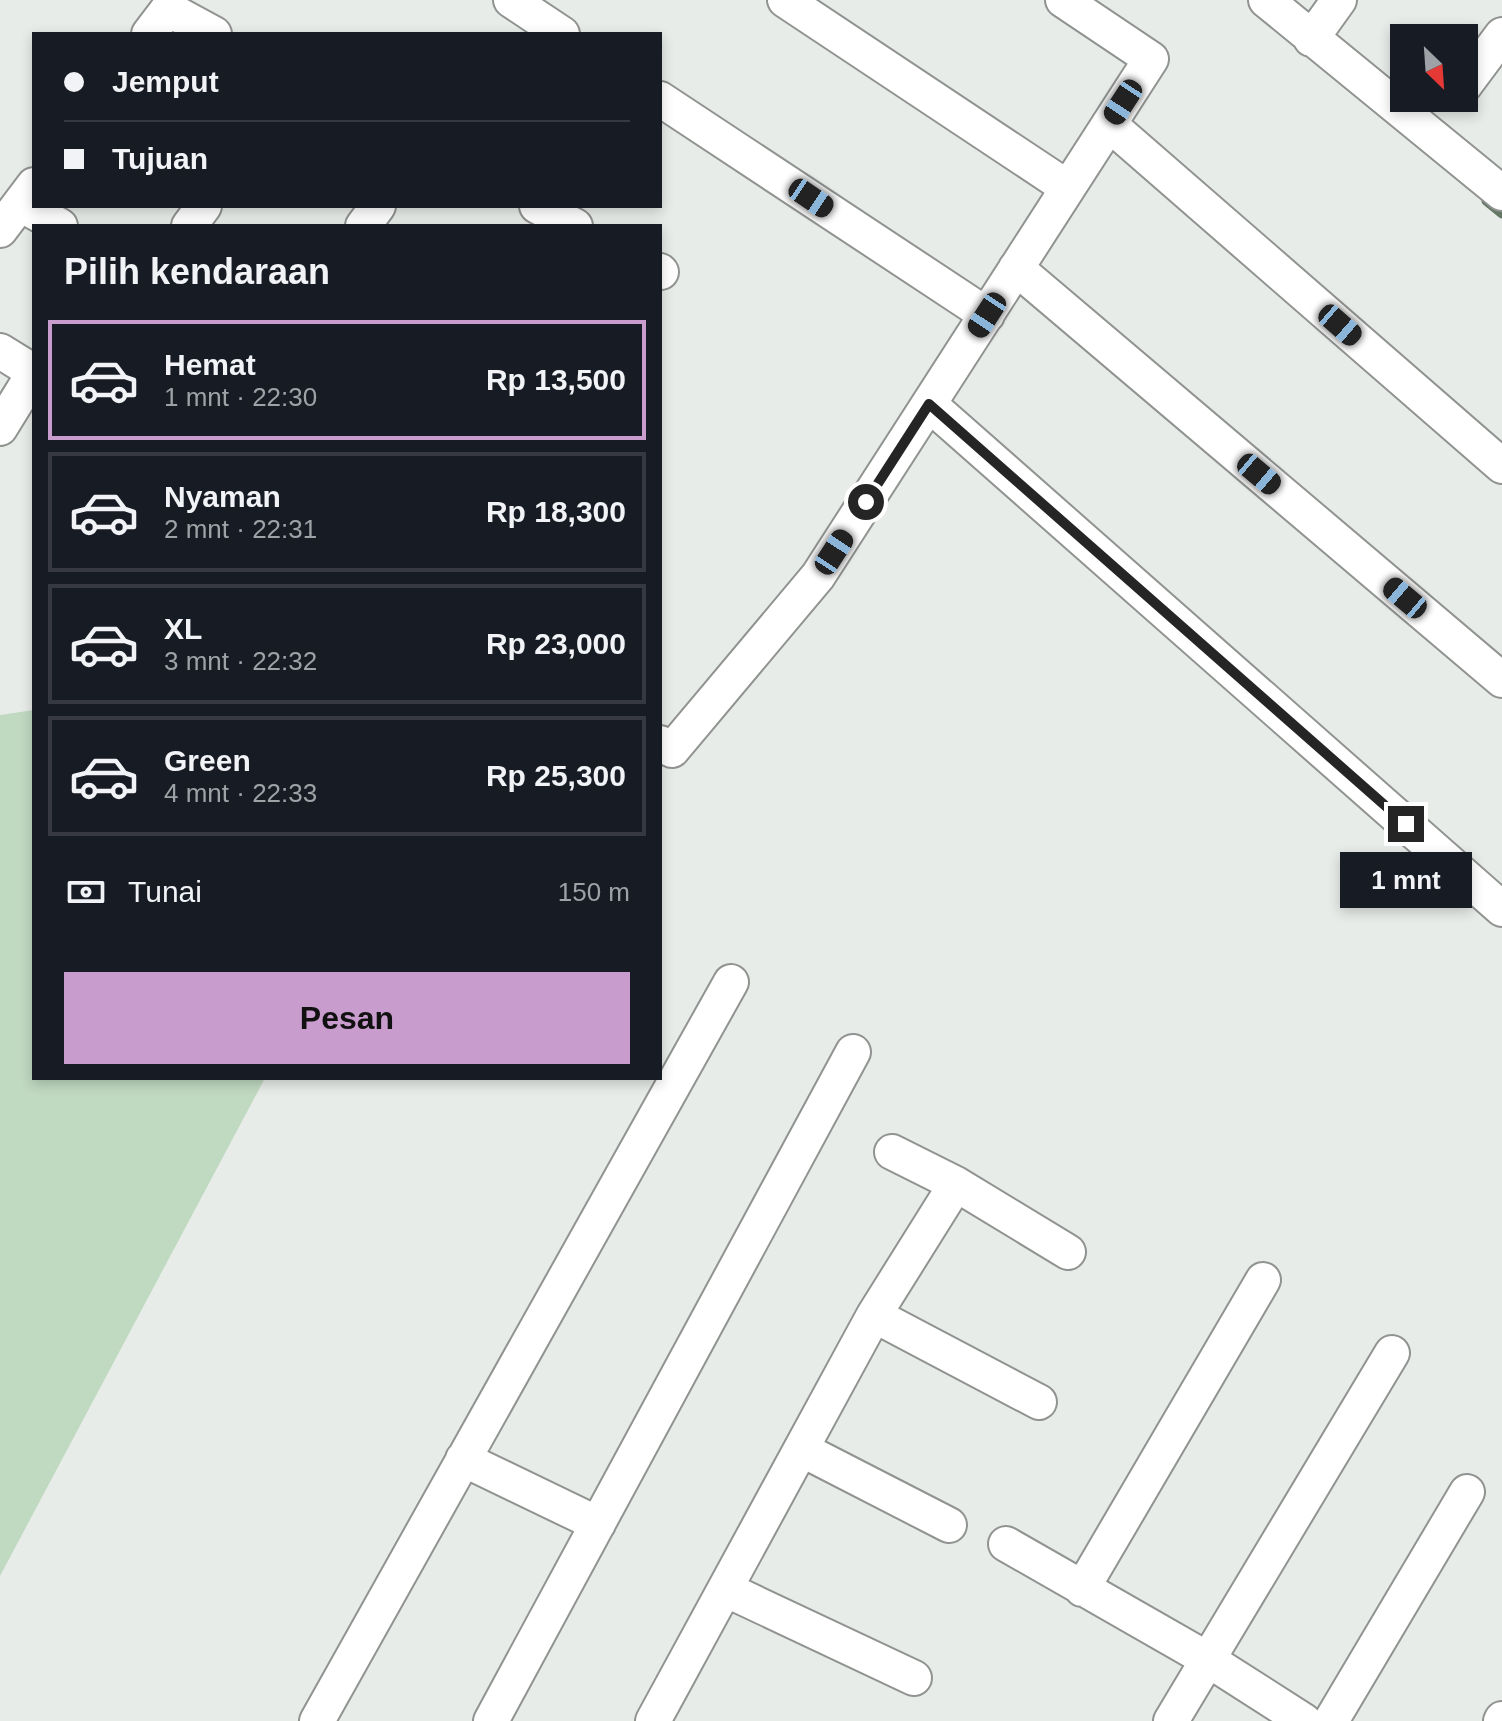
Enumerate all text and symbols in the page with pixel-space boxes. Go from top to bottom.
north arrow [1390,24,1478,112]
map controls [1390,24,1478,112]
text: Jemput [112,65,219,98]
car [1100,75,1146,129]
text: Tujuan [112,142,208,175]
car [784,175,838,221]
text: Pilih kendaraan [64,251,330,292]
car [964,288,1010,342]
car [1314,300,1366,350]
icon: car [68,344,140,416]
text: Hemat [164,348,256,381]
text: Rp 13,500 [486,363,626,396]
text: 1 mnt · 22:30 [164,382,317,412]
car [1233,449,1285,499]
icon: car [68,476,140,548]
text: Nyaman [164,480,281,513]
route start [848,484,884,520]
text: Rp 18,300 [486,495,626,528]
text: 2 mnt · 22:31 [164,514,317,544]
car [811,525,857,579]
car [1379,573,1431,623]
icon: car [68,608,140,680]
text: XL [164,612,202,645]
text: Rp 23,000 [486,627,626,660]
text: 3 mnt · 22:32 [164,646,317,676]
icon: car [68,740,140,812]
text: Green [164,744,251,777]
text: Rp 25,300 [486,759,626,792]
text: 4 mnt · 22:33 [164,778,317,808]
route end [1388,806,1424,842]
callout: 1 mnt [1340,852,1472,908]
text: 1 mnt [1371,865,1441,895]
icon: cash [64,870,108,914]
text: Tunai [128,875,202,908]
text: 150 m [558,877,630,907]
button: Pesan [64,972,630,1064]

